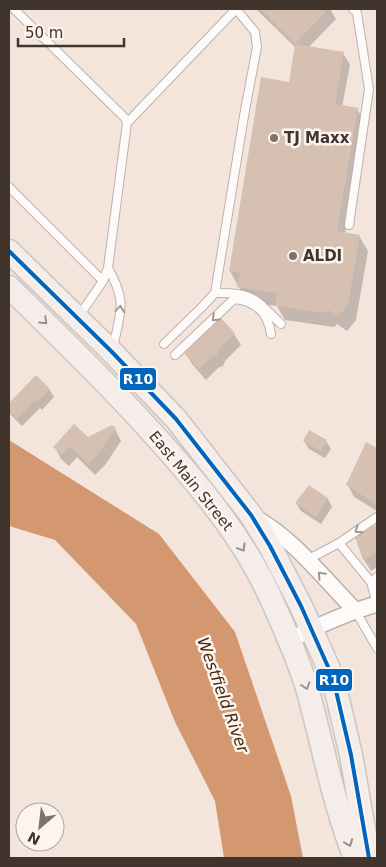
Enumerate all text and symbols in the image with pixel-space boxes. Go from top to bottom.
scale bar [18,15,124,47]
text: 50 m [25,24,63,42]
place label: TJ Maxx [284,129,350,147]
marker: TJ Maxx [268,132,280,144]
place label: ALDI [303,247,342,265]
marker: ALDI [287,250,299,262]
one-way arrow [115,305,126,313]
one-way arrow [211,312,220,321]
one-way arrow [38,315,47,324]
line badge: R10 [119,367,157,391]
text: R10 [123,371,153,387]
street label: East Main Street [145,427,237,535]
one-way arrow [354,524,364,533]
one-way arrow [236,543,246,552]
one-way arrow [318,571,327,580]
water label: Westfield River [193,635,253,757]
line badge: R10 [315,668,353,692]
text: R10 [319,672,349,688]
one-way arrow [300,682,310,690]
north arrow [15,802,65,852]
text: N [25,829,43,848]
one-way arrow [343,838,353,847]

